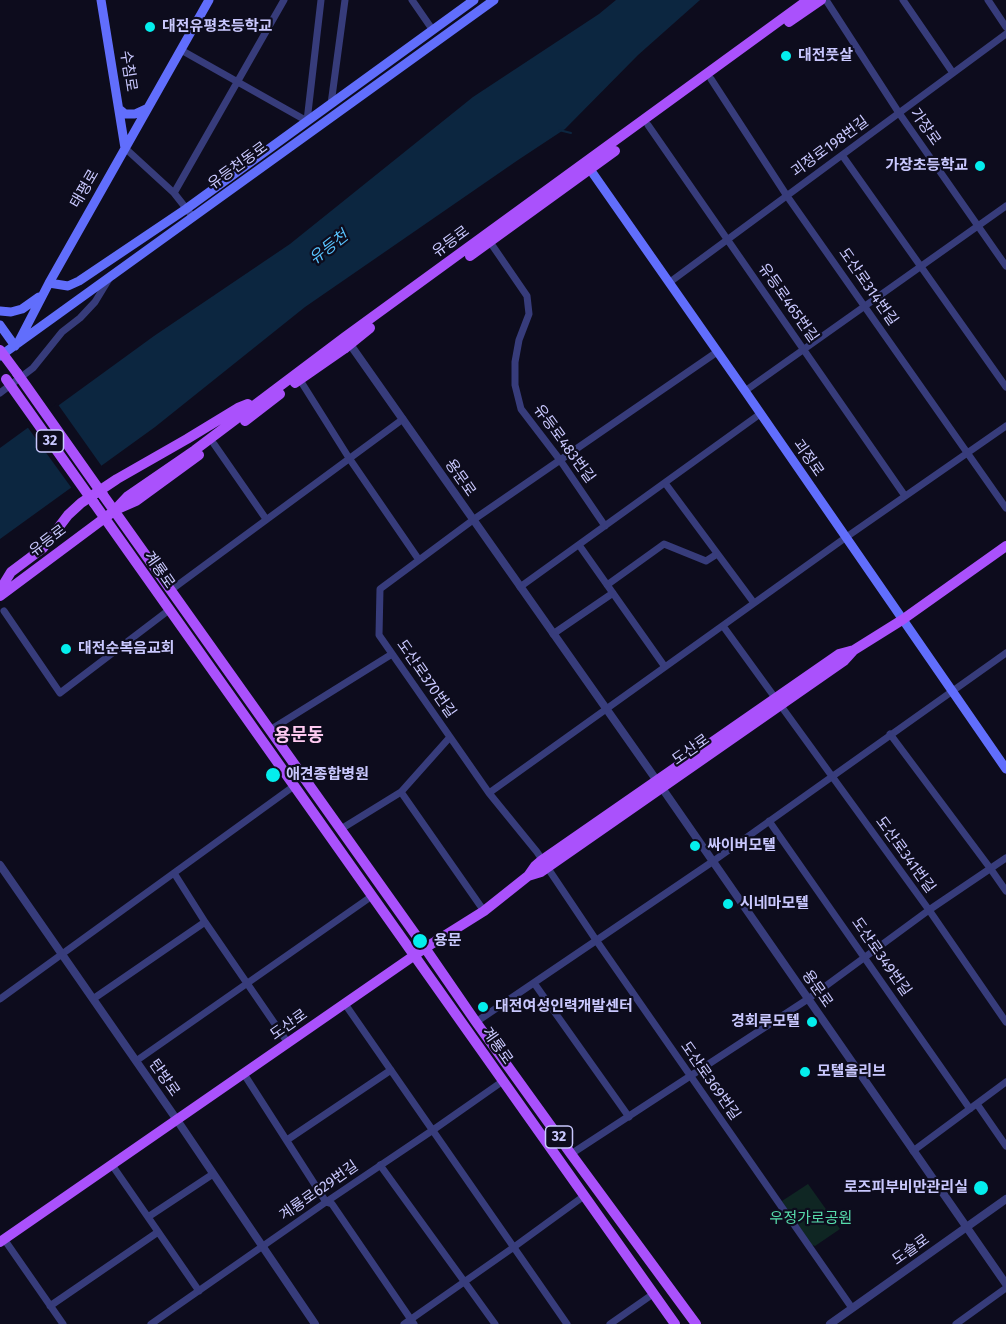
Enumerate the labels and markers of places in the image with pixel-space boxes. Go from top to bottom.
place label: 대전유평초등학교 [162,18,272,36]
marker: 대전유평초등학교 [143,20,157,34]
place label: 대전풋살 [798,47,853,65]
marker: 대전풋살 [779,49,793,63]
place label: 가장초등학교 [885,157,968,175]
marker: 가장초등학교 [973,159,987,173]
place label: 대전순복음교회 [78,640,175,658]
marker: 대전순복음교회 [59,642,73,656]
marker: 애견종합병원 [264,766,282,784]
place label: 애견종합병원 [286,766,369,784]
place label: 싸이버모텔 [707,837,776,855]
marker: 싸이버모텔 [688,839,702,853]
place label: 시네마모텔 [740,895,809,913]
marker: 시네마모텔 [721,897,735,911]
marker: 용문 [411,932,429,950]
place label: 용문 [434,932,462,950]
place label: 대전여성인력개발센터 [495,998,633,1016]
marker: 대전여성인력개발센터 [476,1000,490,1014]
place label: 경회루모텔 [731,1013,800,1031]
marker: 경회루모텔 [805,1015,819,1029]
place label: 모텔올리브 [817,1063,886,1081]
marker: 모텔올리브 [798,1065,812,1079]
place label: 로즈피부비만관리실 [844,1179,968,1197]
marker: 로즈피부비만관리실 [972,1179,990,1197]

